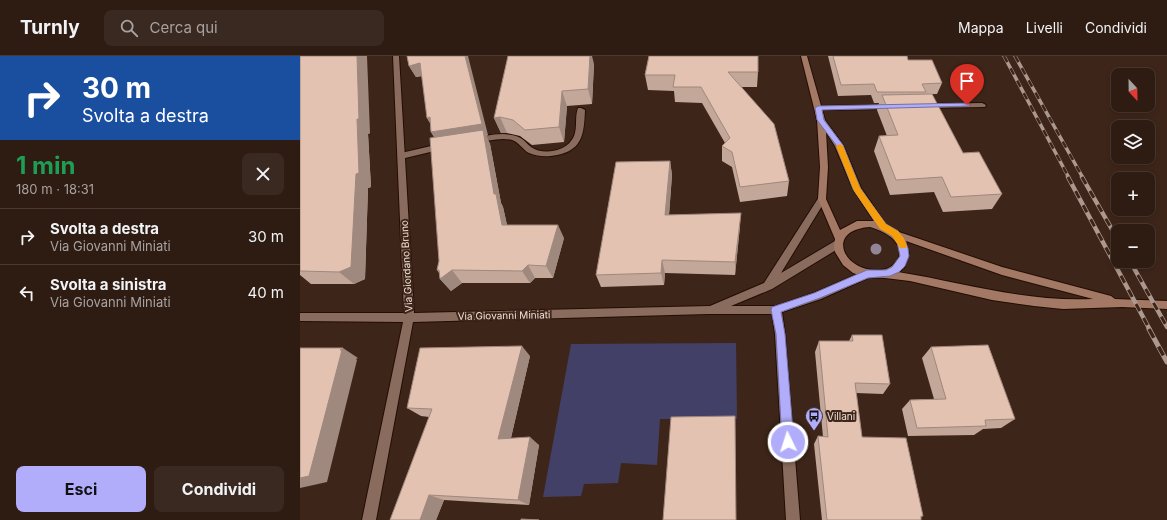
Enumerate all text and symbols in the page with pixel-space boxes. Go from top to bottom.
search box [104,10,384,46]
text: Turnly [20,16,80,39]
icon: search [118,17,140,39]
text: Cerca qui [150,18,218,37]
text: Mappa [958,19,1004,36]
text: Livelli [1026,19,1063,36]
text: Condividi [1085,19,1147,36]
pin [950,64,984,105]
north arrow [1111,68,1155,112]
map controls [1111,68,1155,268]
icon: arrive [956,70,978,92]
text: 30 m [82,71,151,105]
icon: right [16,72,68,124]
text: Svolta a destra [82,105,209,126]
button: layers [1111,120,1155,164]
text: 1 min [16,151,75,180]
button: close [242,153,284,195]
button: + [1111,172,1155,216]
text: 180 m · 18:31 [16,181,94,197]
text: Svolta a destra [50,219,159,238]
street label: Via Giordano Bruno [398,220,414,312]
button: − [1111,224,1155,268]
icon: right [16,226,38,248]
text: 30 m [248,227,284,246]
text: Via Giovanni Miniati [50,238,171,254]
text: Svolta a sinistra [50,275,167,294]
icon: left [16,282,38,304]
text: 40 m [247,283,284,302]
text: Via Giovanni Miniati [50,294,171,310]
street label: Via Giovanni Miniati [458,308,550,322]
bus stop icon: Villani [804,406,824,431]
place label: Villani [827,410,855,422]
position arrow [767,421,809,463]
button: Esci [16,466,146,512]
button: Condividi [154,466,284,512]

